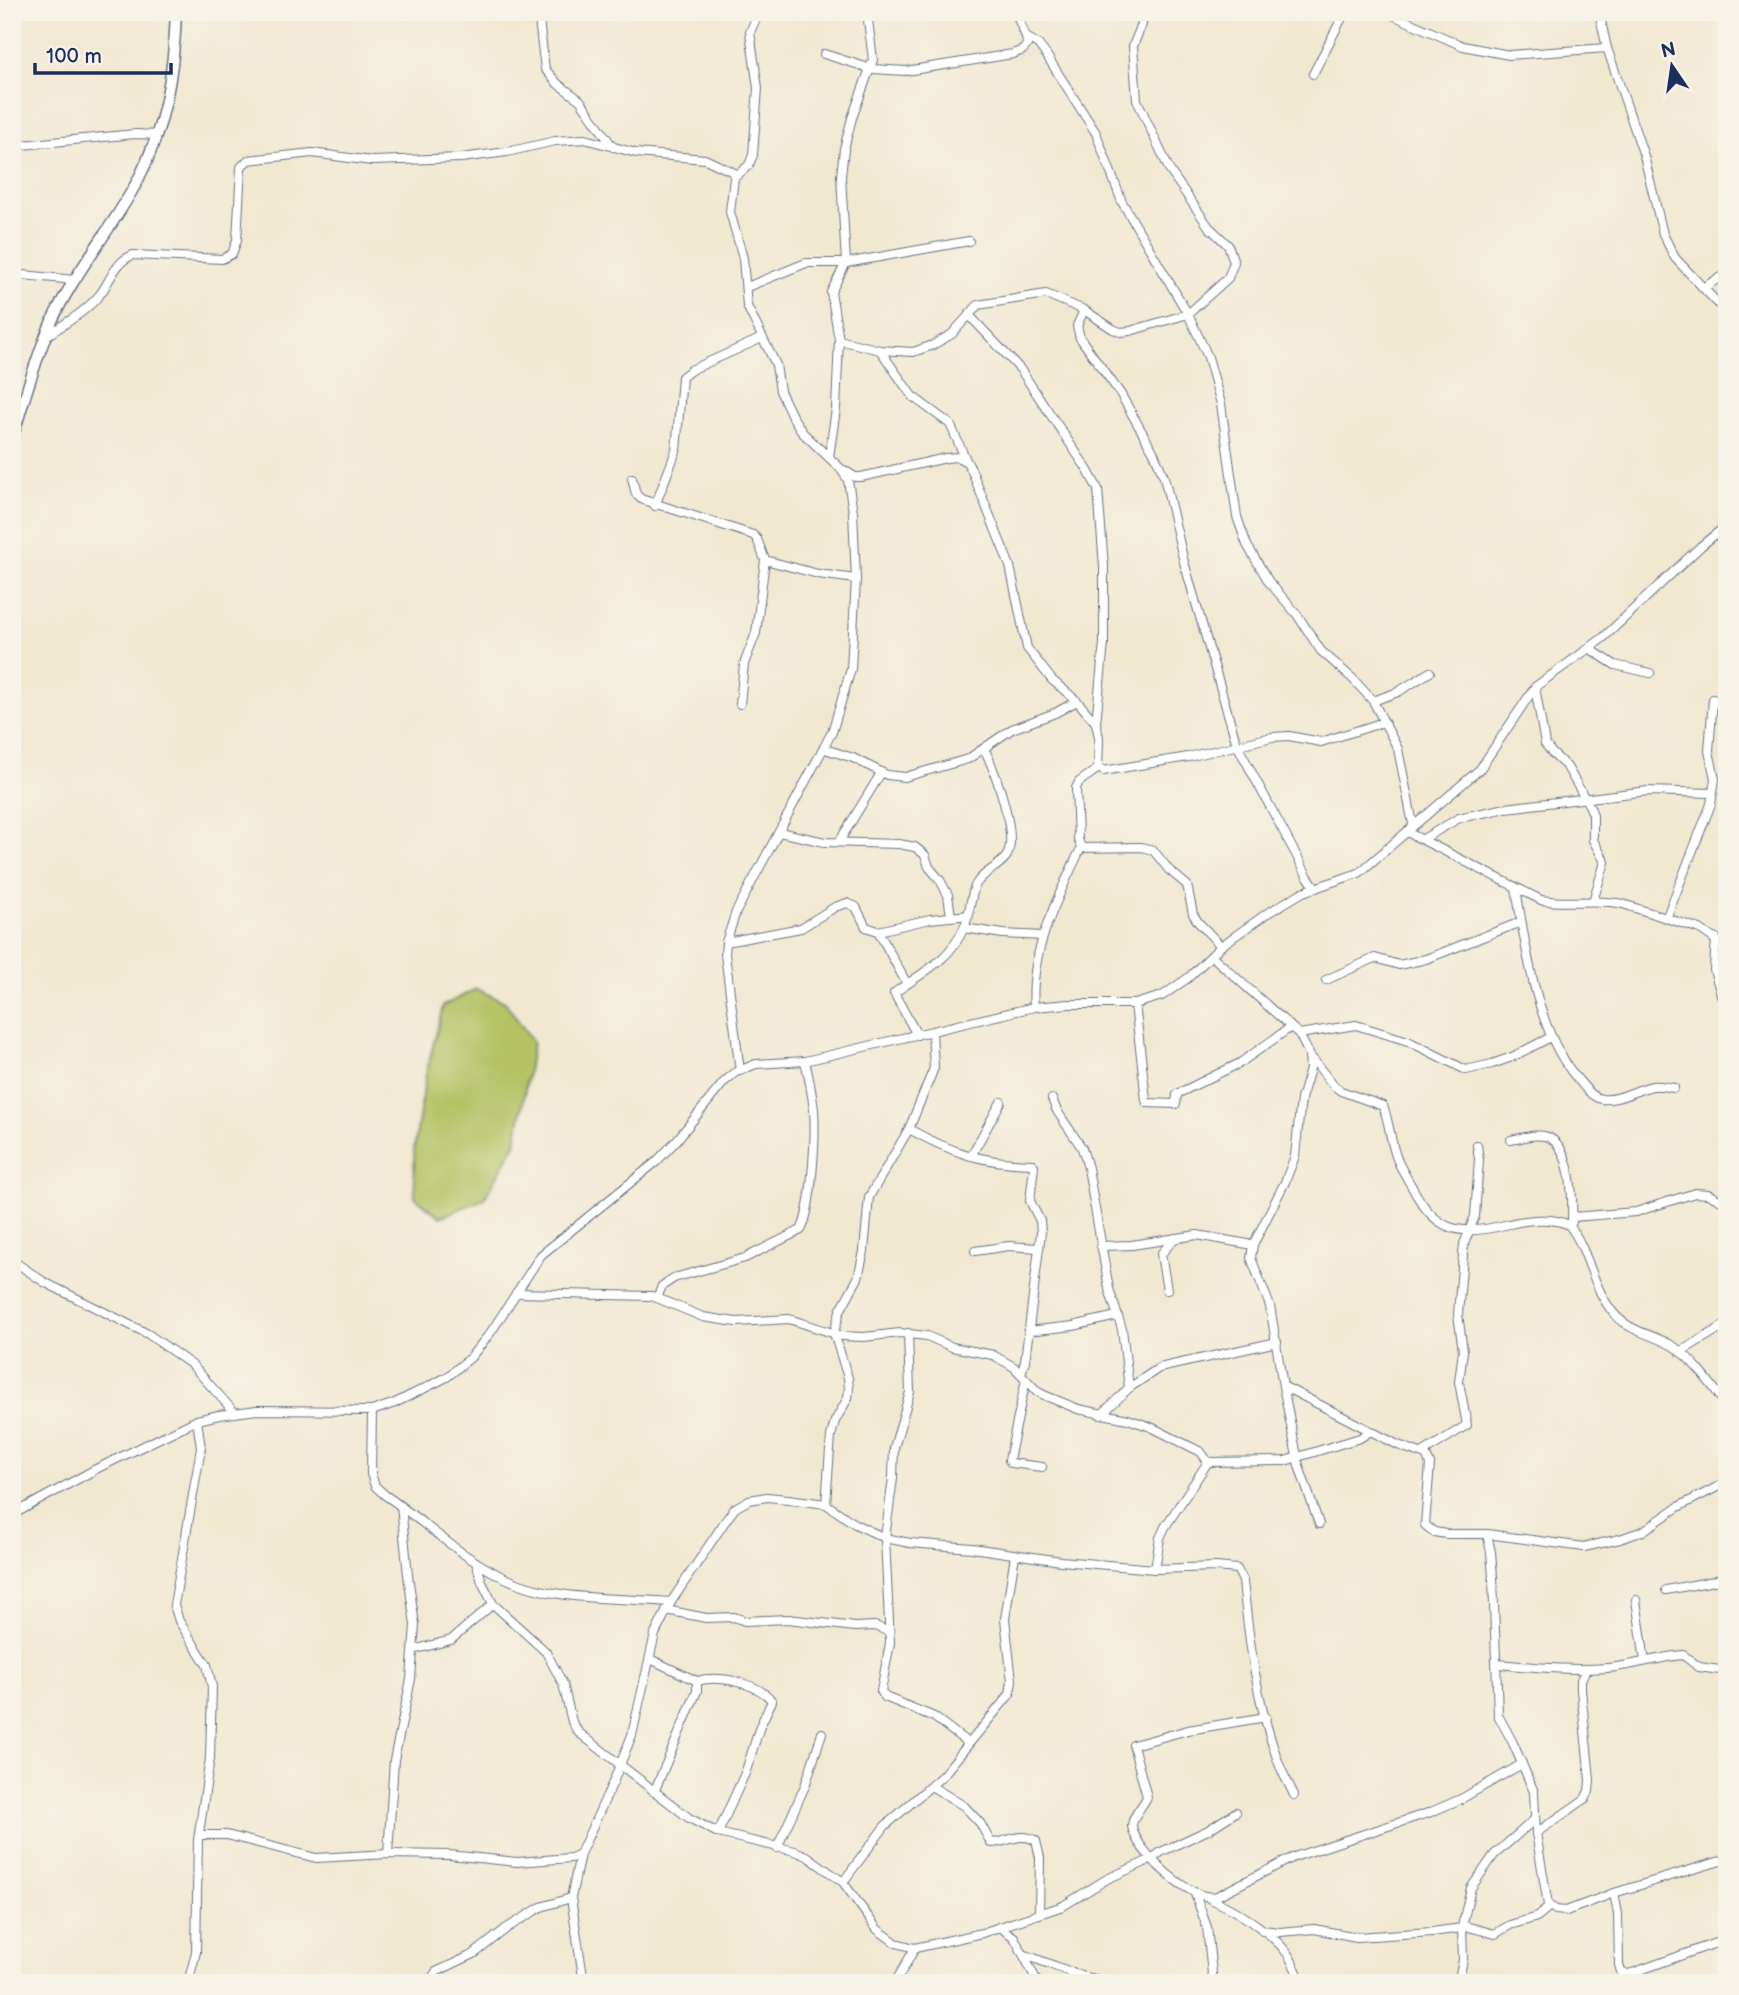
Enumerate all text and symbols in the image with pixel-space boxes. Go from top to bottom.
scale bar [35,32,172,76]
north arrow [1638,32,1708,102]
text: N [1659,38,1678,64]
text: 100 m [46,44,102,69]

